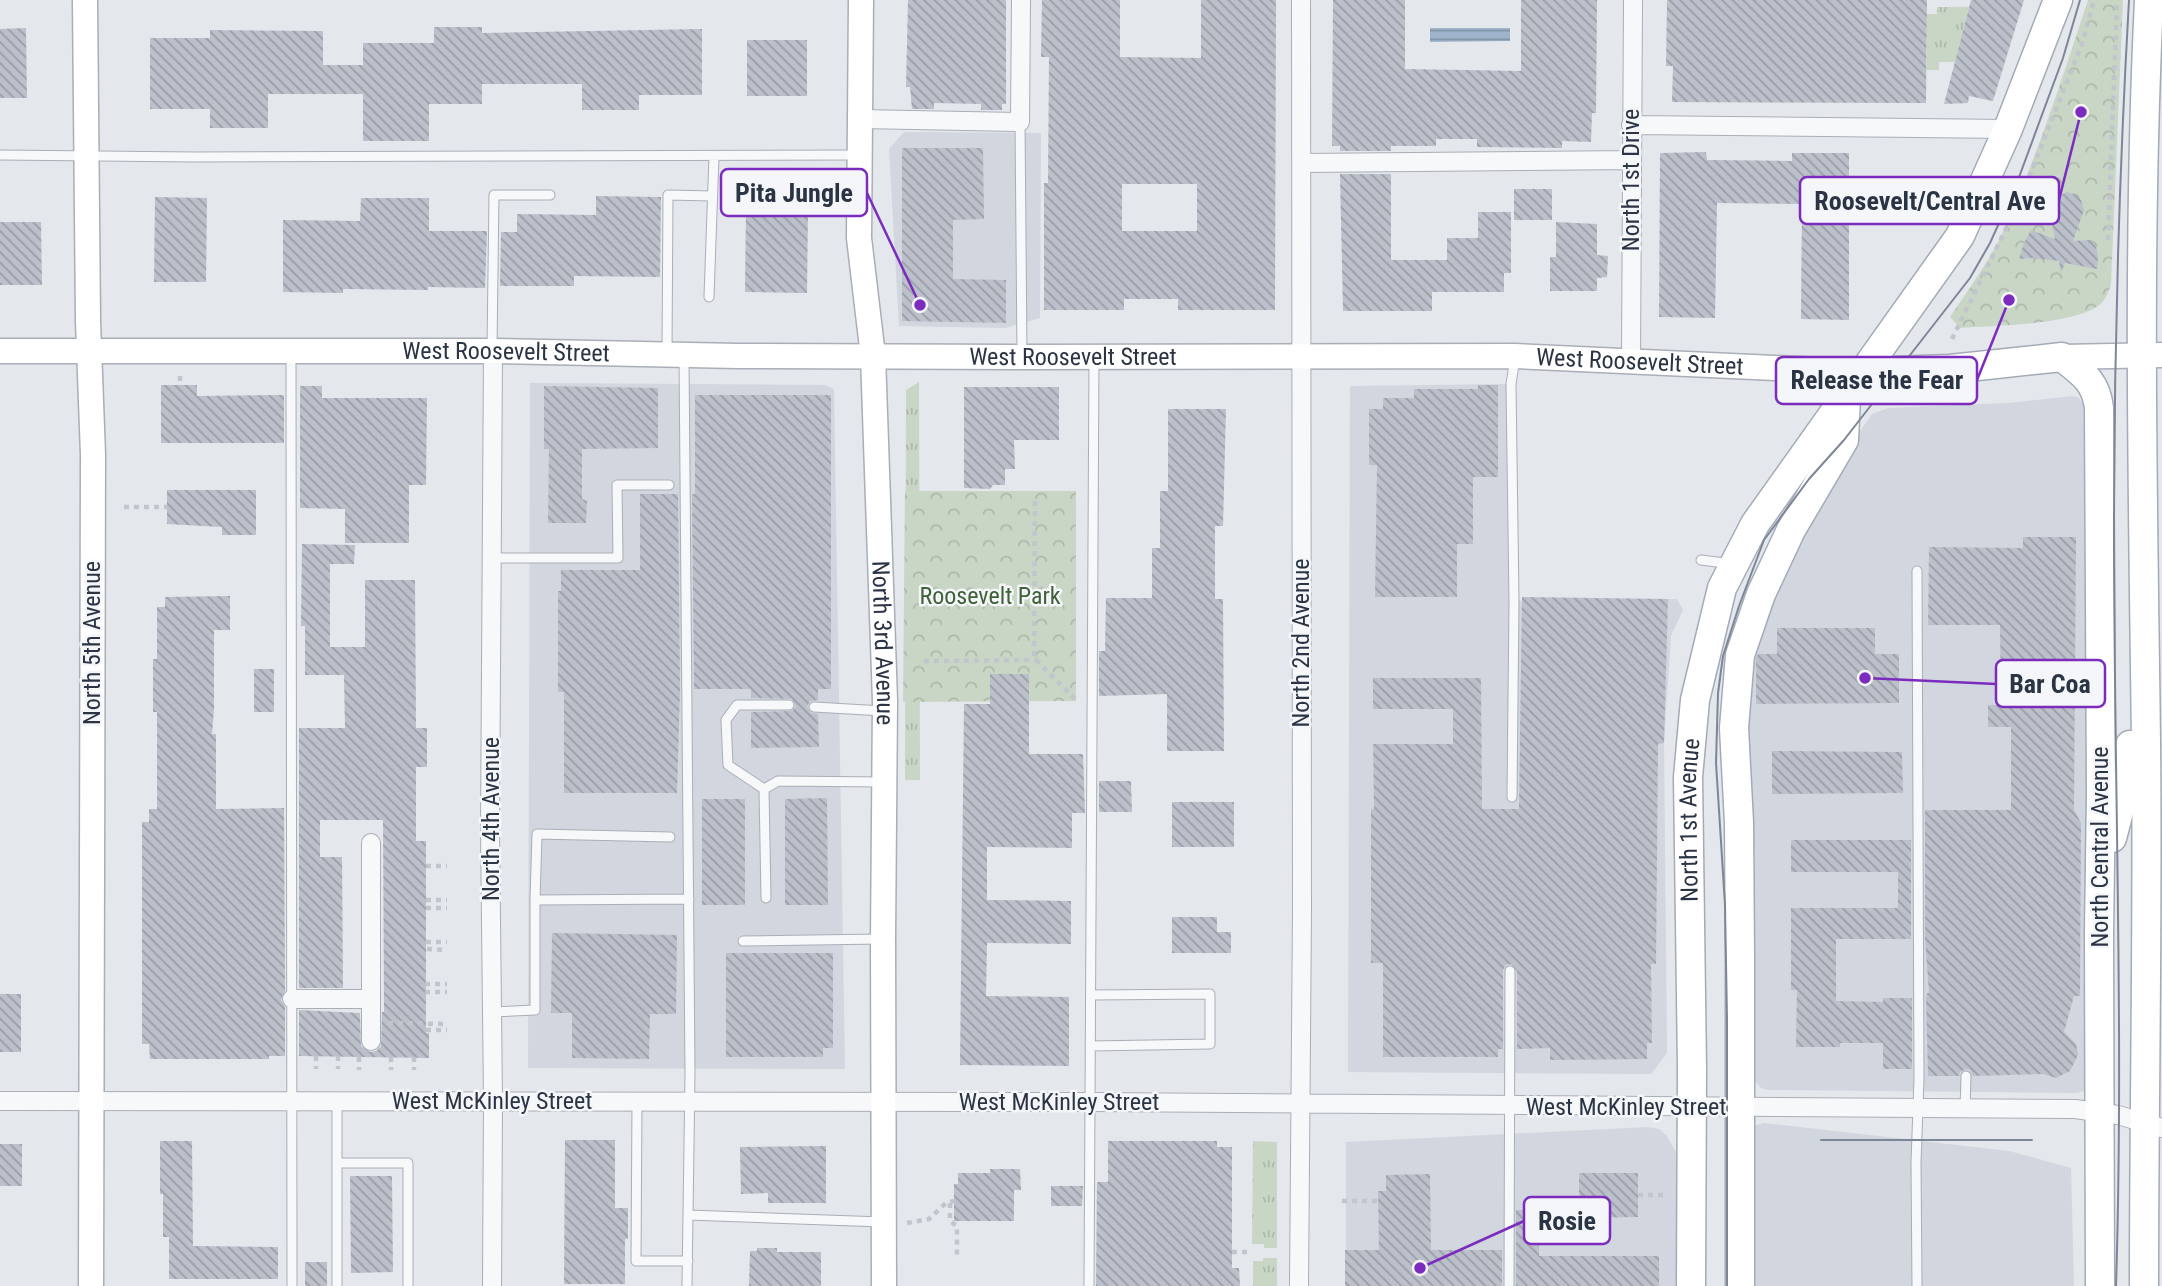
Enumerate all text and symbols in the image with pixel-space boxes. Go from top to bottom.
street label: North 1st Drive [1617,109,1645,251]
callout: Pita Jungle [721,169,867,216]
callout: Roosevelt/Central Ave [1800,177,2059,224]
text: Pita Jungle [735,178,853,208]
text: Roosevelt/Central Ave [1814,186,2046,216]
street label: West Roosevelt Street [402,337,610,367]
street label: West Roosevelt Street [969,343,1177,371]
street label: West Roosevelt Street [1536,343,1744,381]
callout: Release the Fear [1776,357,1977,404]
text: Release the Fear [1791,365,1964,395]
street label: North 2nd Avenue [1287,559,1315,728]
street label: North 3rd Avenue [866,560,899,725]
street label: North 5th Avenue [78,561,106,725]
park label: Roosevelt Park [919,582,1061,610]
callout: Bar Coa [1996,660,2105,707]
text: Bar Coa [2009,669,2091,699]
street label: North 4th Avenue [477,737,505,901]
street label: North 1st Avenue [1674,737,1705,902]
street label: North Central Avenue [2086,746,2114,948]
street label: West McKinley Street [392,1087,592,1115]
street label: West McKinley Street [959,1088,1159,1116]
street label: West McKinley Street [1526,1093,1726,1121]
callout: Rosie [1524,1197,1610,1244]
text: Rosie [1538,1206,1596,1236]

